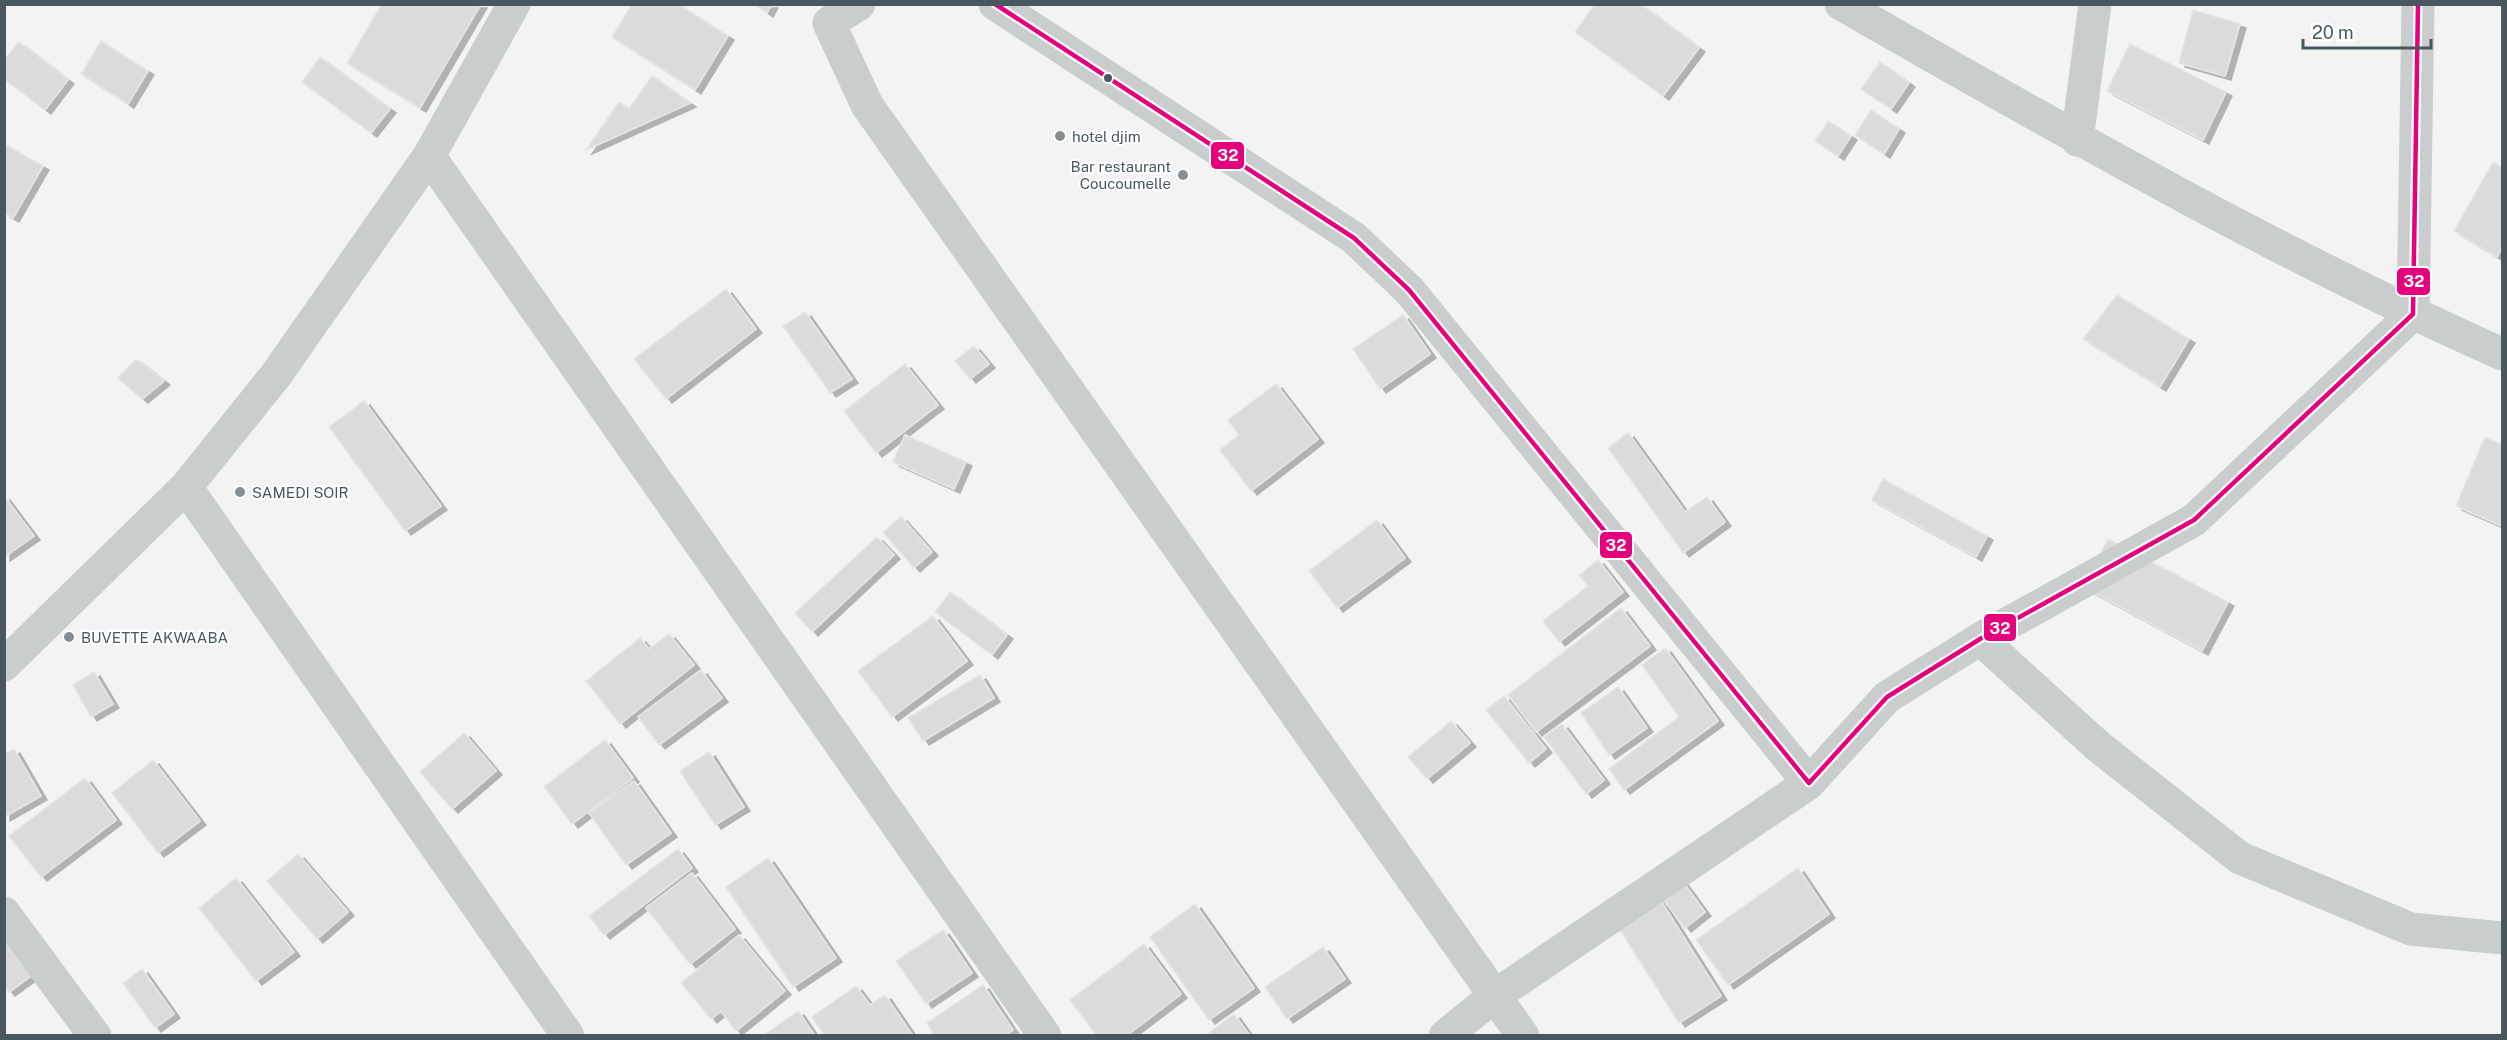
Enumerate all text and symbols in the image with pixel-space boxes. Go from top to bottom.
scale bar [2303,12,2430,50]
text: 20 m [2312,22,2354,43]
unlabelled marker [1102,72,1114,84]
place label: hotel djim [1072,128,1141,145]
marker: hotel djim [1053,129,1067,143]
line badge: 32 [1210,141,1245,170]
text: 32 [1218,146,1238,165]
place label: Bar restaurant Coucoumelle [1071,158,1171,192]
marker: Bar restaurant Coucoumelle [1176,168,1190,182]
line badge: 32 [2396,267,2431,296]
text: 32 [2404,272,2424,291]
place label: SAMEDI SOIR [252,484,349,501]
marker: SAMEDI SOIR [233,485,247,499]
line badge: 32 [1599,531,1633,559]
text: 32 [1606,536,1626,555]
line badge: 32 [1983,613,2017,642]
text: 32 [1990,619,2010,638]
place label: BUVETTE AKWAABA [81,629,228,646]
marker: BUVETTE AKWAABA [62,630,76,644]

